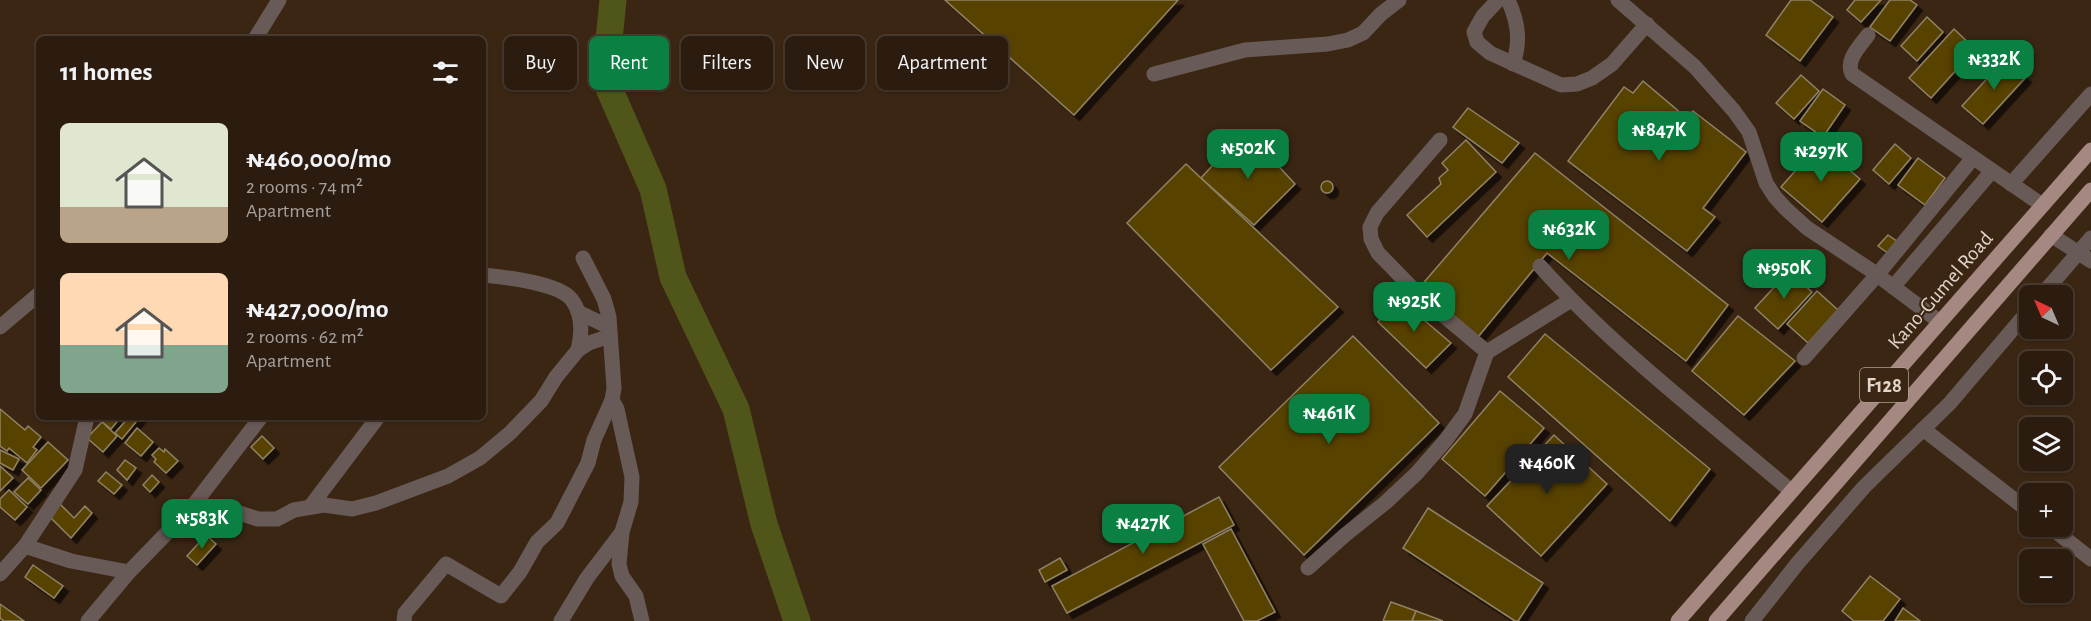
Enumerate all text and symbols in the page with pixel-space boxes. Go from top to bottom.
chip: Buy [504,36,577,90]
chip: Rent [589,36,669,90]
chip: Filters [681,36,773,90]
chip: New [785,36,865,90]
chip: Apartment [877,36,1008,90]
pin: ₦332K [1952,40,2036,91]
text: ₦332K [1968,49,2020,69]
icon: filters [429,56,462,89]
text: 11 homes [60,59,152,85]
pin: ₦847K [1617,111,1701,162]
text: ₦847K [1632,120,1686,140]
pin: ₦502K [1206,129,1290,180]
pin: ₦297K [1779,132,1863,183]
text: ₦502K [1221,138,1275,158]
text: ₦297K [1794,141,1848,161]
text: ₦460,000/mo [246,146,391,172]
icon: home [108,147,180,219]
text: 2 rooms · 74 m² [246,177,363,197]
text: Apartment [246,201,331,221]
pin: ₦632K [1527,210,1611,261]
text: ₦632K [1542,219,1596,239]
street label: Kano-Gumel Road [1884,228,1997,353]
pin: ₦950K [1742,249,1826,300]
text: ₦950K [1757,258,1811,278]
pin: ₦925K [1372,282,1456,333]
north arrow [2019,285,2073,339]
map controls [2019,285,2073,603]
text: ₦925K [1387,291,1441,311]
text: ₦427,000/mo [246,296,389,322]
icon: home [108,297,180,369]
text: 2 rooms · 62 m² [246,327,364,347]
text: Apartment [246,351,331,371]
button: locate [2019,351,2073,405]
road number: F128 [1860,368,1908,402]
pin: ₦461K [1287,394,1371,445]
text: ₦461K [1303,403,1355,423]
button: layers [2019,417,2073,471]
pin: ₦460K [1505,444,1589,495]
text: ₦460K [1519,453,1575,473]
button: + [2019,483,2073,537]
pin: ₦583K [160,499,244,550]
pin: ₦427K [1101,504,1185,555]
text: ₦583K [176,508,228,528]
text: ₦427K [1116,513,1170,533]
button: − [2019,549,2073,603]

